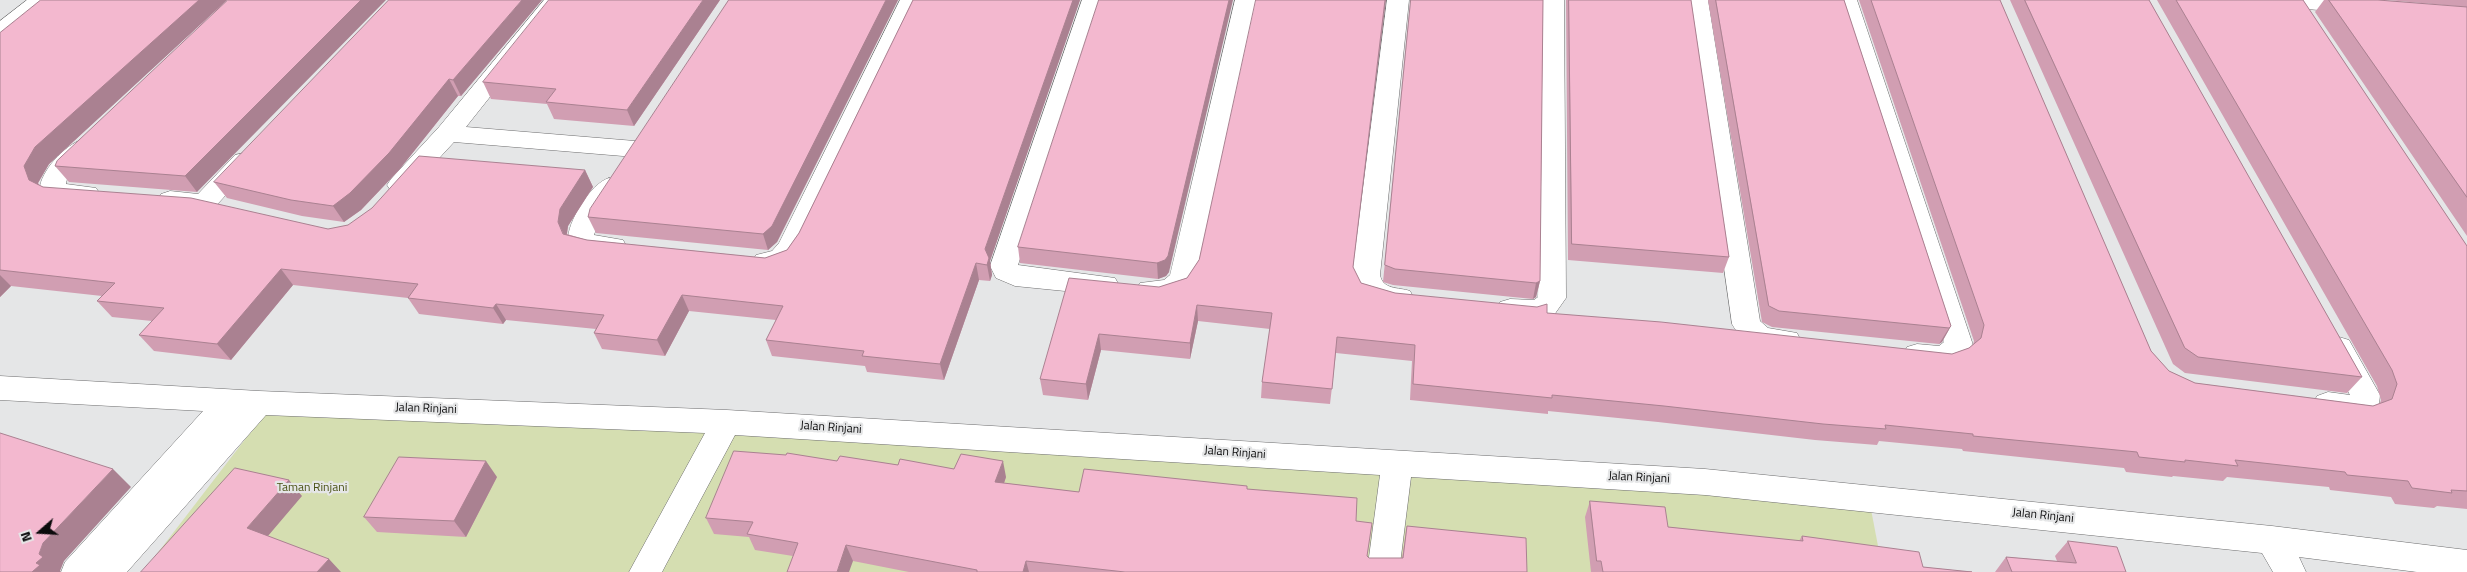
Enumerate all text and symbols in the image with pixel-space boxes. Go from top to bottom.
street label: Jalan Rinjani [395,401,457,417]
street label: Jalan Rinjani [800,419,862,437]
street label: Jalan Rinjani [1204,444,1266,462]
street label: Jalan Rinjani [1608,469,1670,487]
park label: Taman Rinjani [277,481,347,495]
street label: Jalan Rinjani [2012,506,2074,526]
north arrow [15,507,65,557]
text: N [14,529,37,545]

